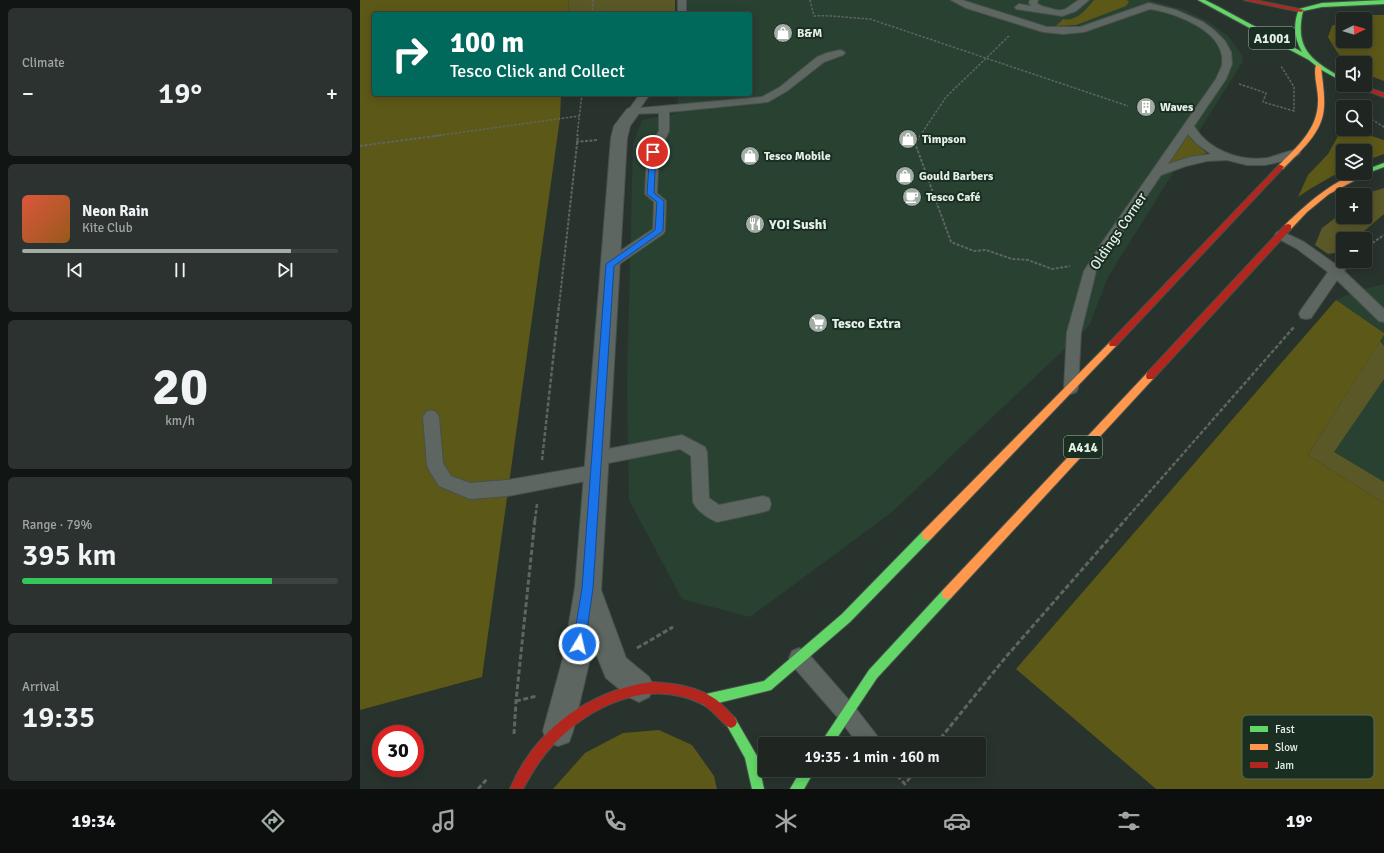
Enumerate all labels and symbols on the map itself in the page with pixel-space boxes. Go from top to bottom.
north arrow [1336,12,1372,48]
shop icon: B&M [772,22,794,44]
place label: B&M [797,26,822,41]
road number: A1001 [1249,27,1295,49]
building icon: Waves [1135,96,1157,118]
place label: Waves [1160,100,1194,115]
shop icon: Timpson [897,128,919,150]
place label: Timpson [922,132,966,147]
pin [636,135,670,169]
shop icon: Tesco Mobile [739,145,761,167]
place label: Tesco Mobile [764,149,831,164]
shop icon: Gould Barbers [894,165,916,187]
place label: Gould Barbers [919,169,994,184]
cafe icon: Tesco Café [901,186,923,208]
street label: Oldings Corner [1086,189,1151,273]
place label: Tesco Café [926,190,981,205]
restaurant icon: YO! Sushi [744,213,766,235]
place label: YO! Sushi [768,216,827,233]
supermarket icon: Tesco Extra [807,312,829,334]
place label: Tesco Extra [832,315,901,332]
road number: A414 [1064,436,1102,458]
position arrow [558,623,600,665]
legend [1242,715,1374,779]
text: Fast [1275,723,1295,736]
speed limit sign: 30 [372,725,424,777]
text: Slow [1275,741,1298,754]
text: Jam [1275,759,1294,772]

